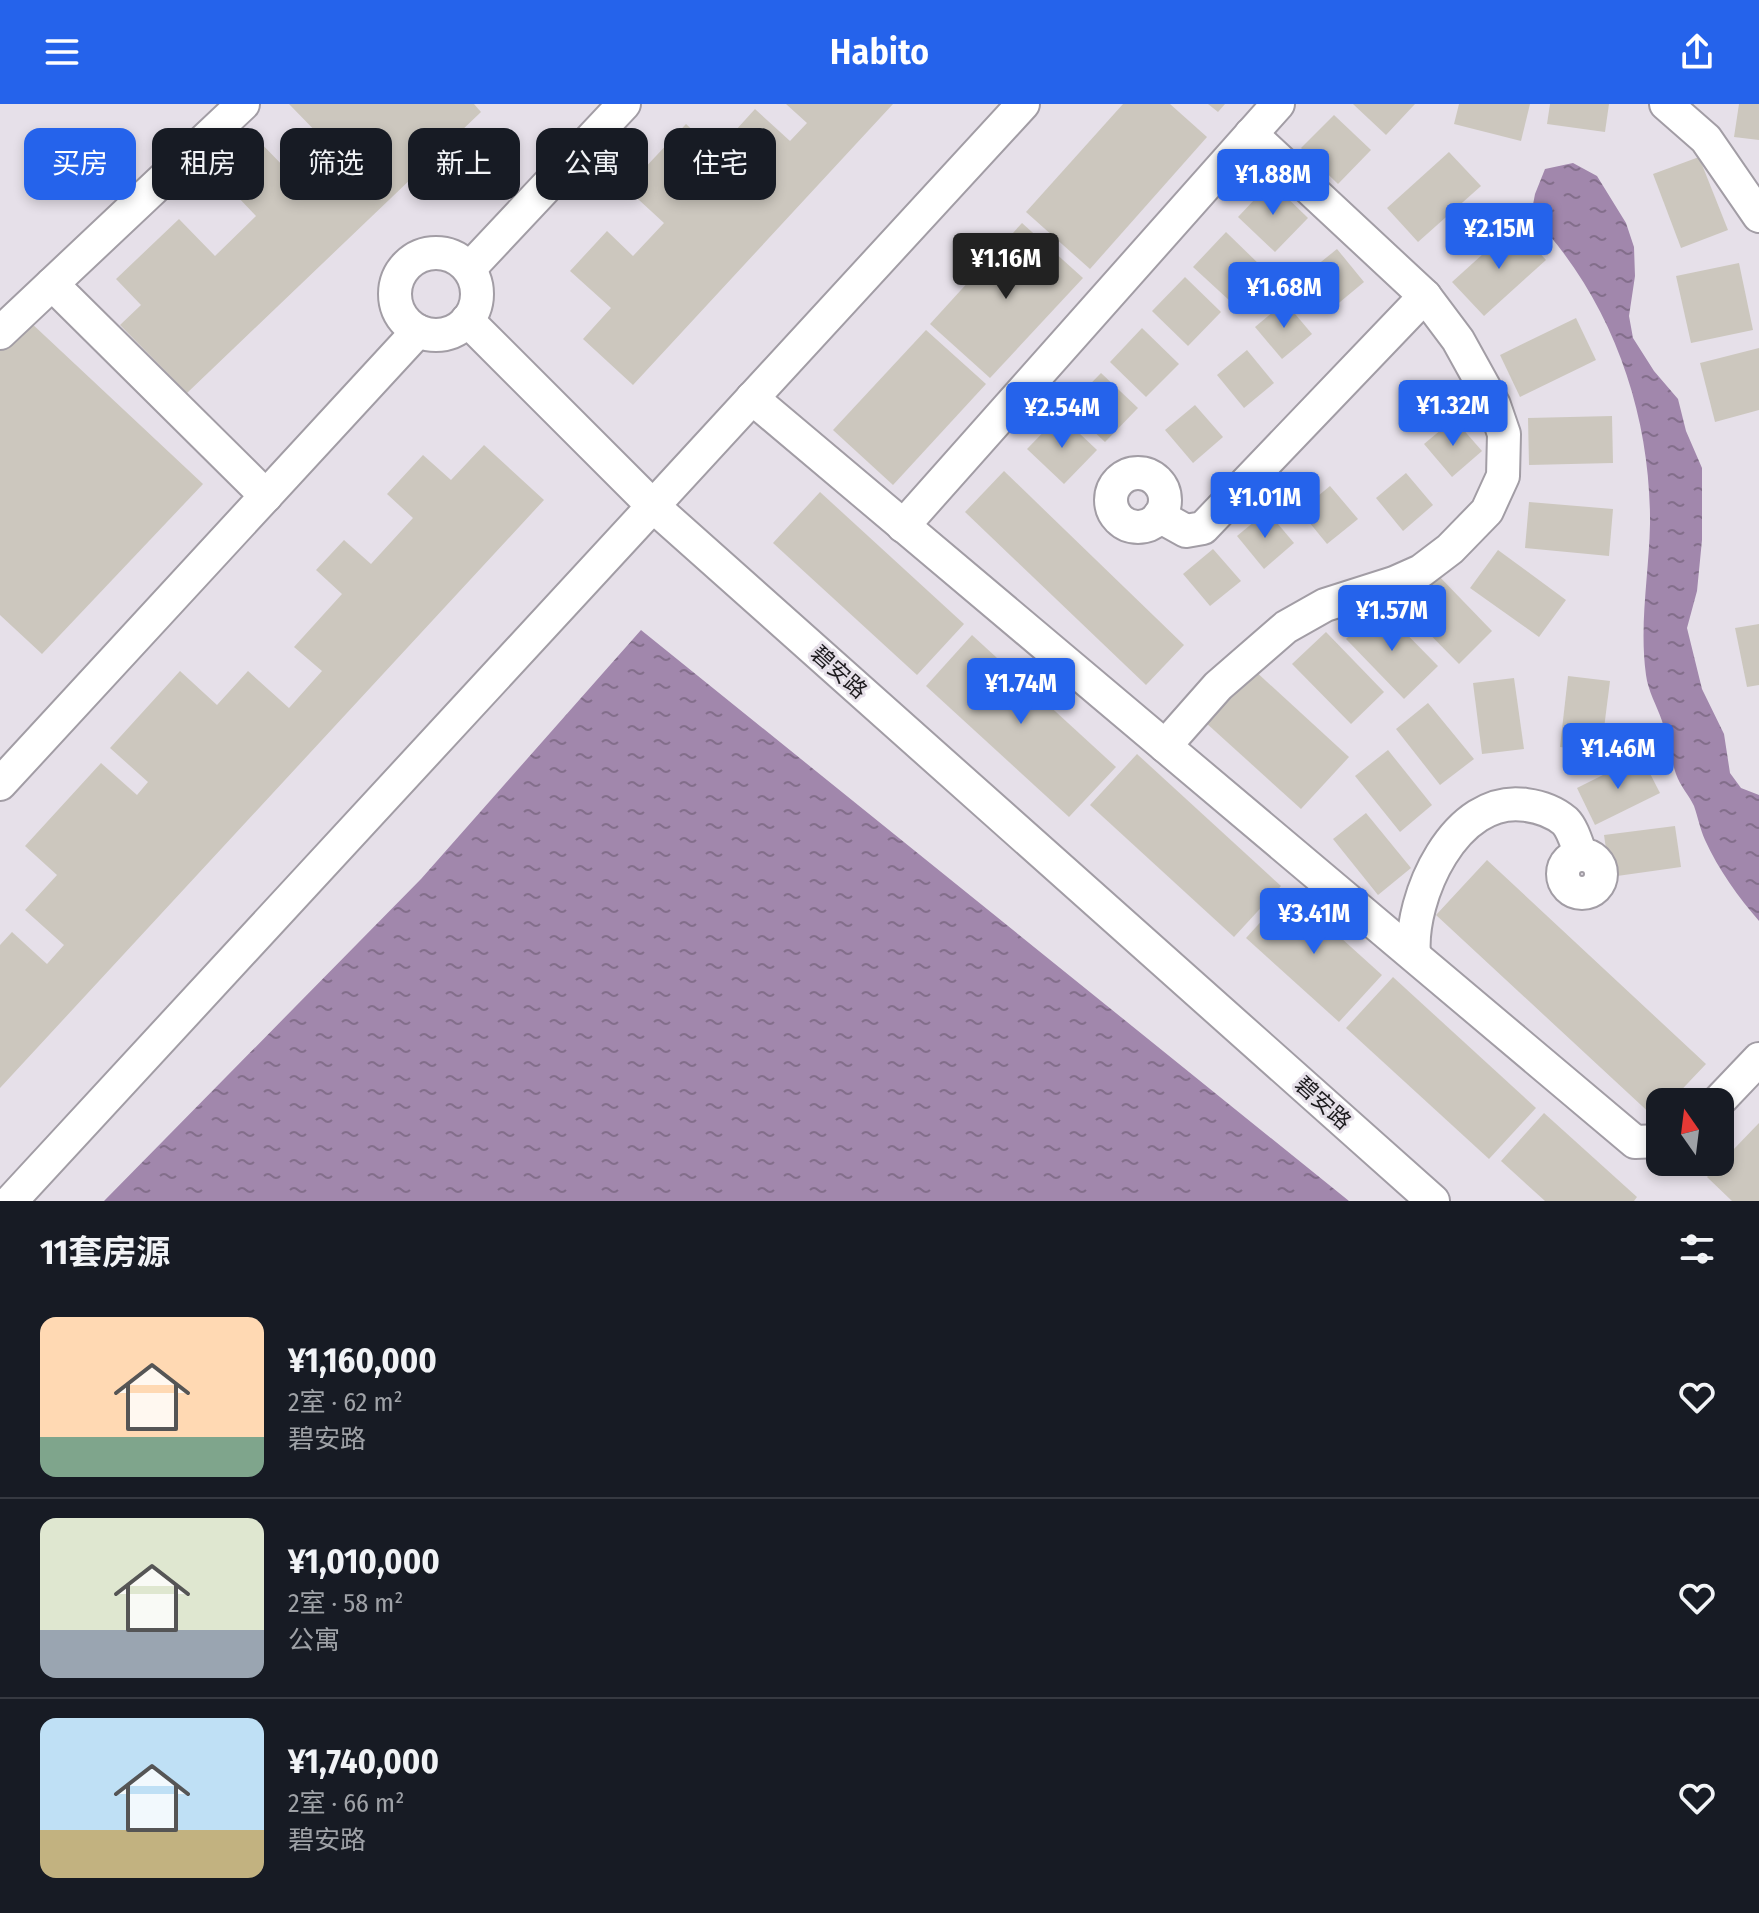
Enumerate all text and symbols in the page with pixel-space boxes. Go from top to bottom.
icon: menu [40,30,84,74]
text: Habito [830,30,929,74]
icon: share [1675,30,1719,74]
chip: 买房 [24,128,136,200]
chip: 租房 [152,128,264,200]
chip: 筛选 [280,128,392,200]
chip: 新上 [408,128,520,200]
chip: 公寓 [536,128,648,200]
chip: 住宅 [664,128,776,200]
pin: ¥1.88M [1208,149,1338,217]
text: ¥1.88M [1235,159,1311,190]
pin: ¥2.15M [1434,203,1564,271]
text: ¥2.15M [1464,213,1534,244]
pin: ¥1.16M [941,233,1071,301]
text: ¥1.16M [971,243,1041,274]
pin: ¥1.68M [1219,262,1349,330]
text: ¥1.68M [1246,272,1322,303]
pin: ¥1.32M [1388,380,1518,448]
pin: ¥2.54M [997,382,1127,450]
text: ¥1.32M [1417,390,1489,421]
text: ¥2.54M [1024,392,1100,423]
pin: ¥1.01M [1200,472,1330,540]
text: ¥1.01M [1229,482,1301,513]
pin: ¥1.57M [1327,585,1457,653]
text: ¥1.57M [1356,595,1428,626]
street label: 碧安路 [805,640,873,704]
pin: ¥1.74M [956,658,1086,726]
text: ¥1.74M [985,668,1057,699]
pin: ¥1.46M [1553,723,1683,791]
text: ¥1.46M [1581,733,1655,764]
pin: ¥3.41M [1249,888,1379,956]
text: ¥3.41M [1278,898,1350,929]
street label: 碧安路 [1289,1071,1357,1135]
north arrow [1646,1088,1734,1176]
map controls [1646,1088,1734,1176]
icon: filters [1675,1227,1719,1271]
text: 11套房源 [40,1232,170,1273]
text: ¥1,160,000 [288,1340,437,1381]
icon: home [104,1349,200,1445]
icon: heart [1675,1375,1719,1419]
text: 2室 · 62 m² [288,1387,403,1418]
text: 碧安路 [288,1424,366,1455]
text: ¥1,010,000 [288,1541,440,1582]
icon: home [104,1550,200,1646]
icon: heart [1675,1576,1719,1620]
text: 2室 · 58 m² [288,1588,404,1619]
text: 公寓 [288,1625,340,1656]
text: ¥1,740,000 [288,1741,439,1782]
icon: home [104,1750,200,1846]
icon: heart [1675,1776,1719,1820]
text: 2室 · 66 m² [288,1788,404,1819]
text: 碧安路 [288,1825,366,1856]

